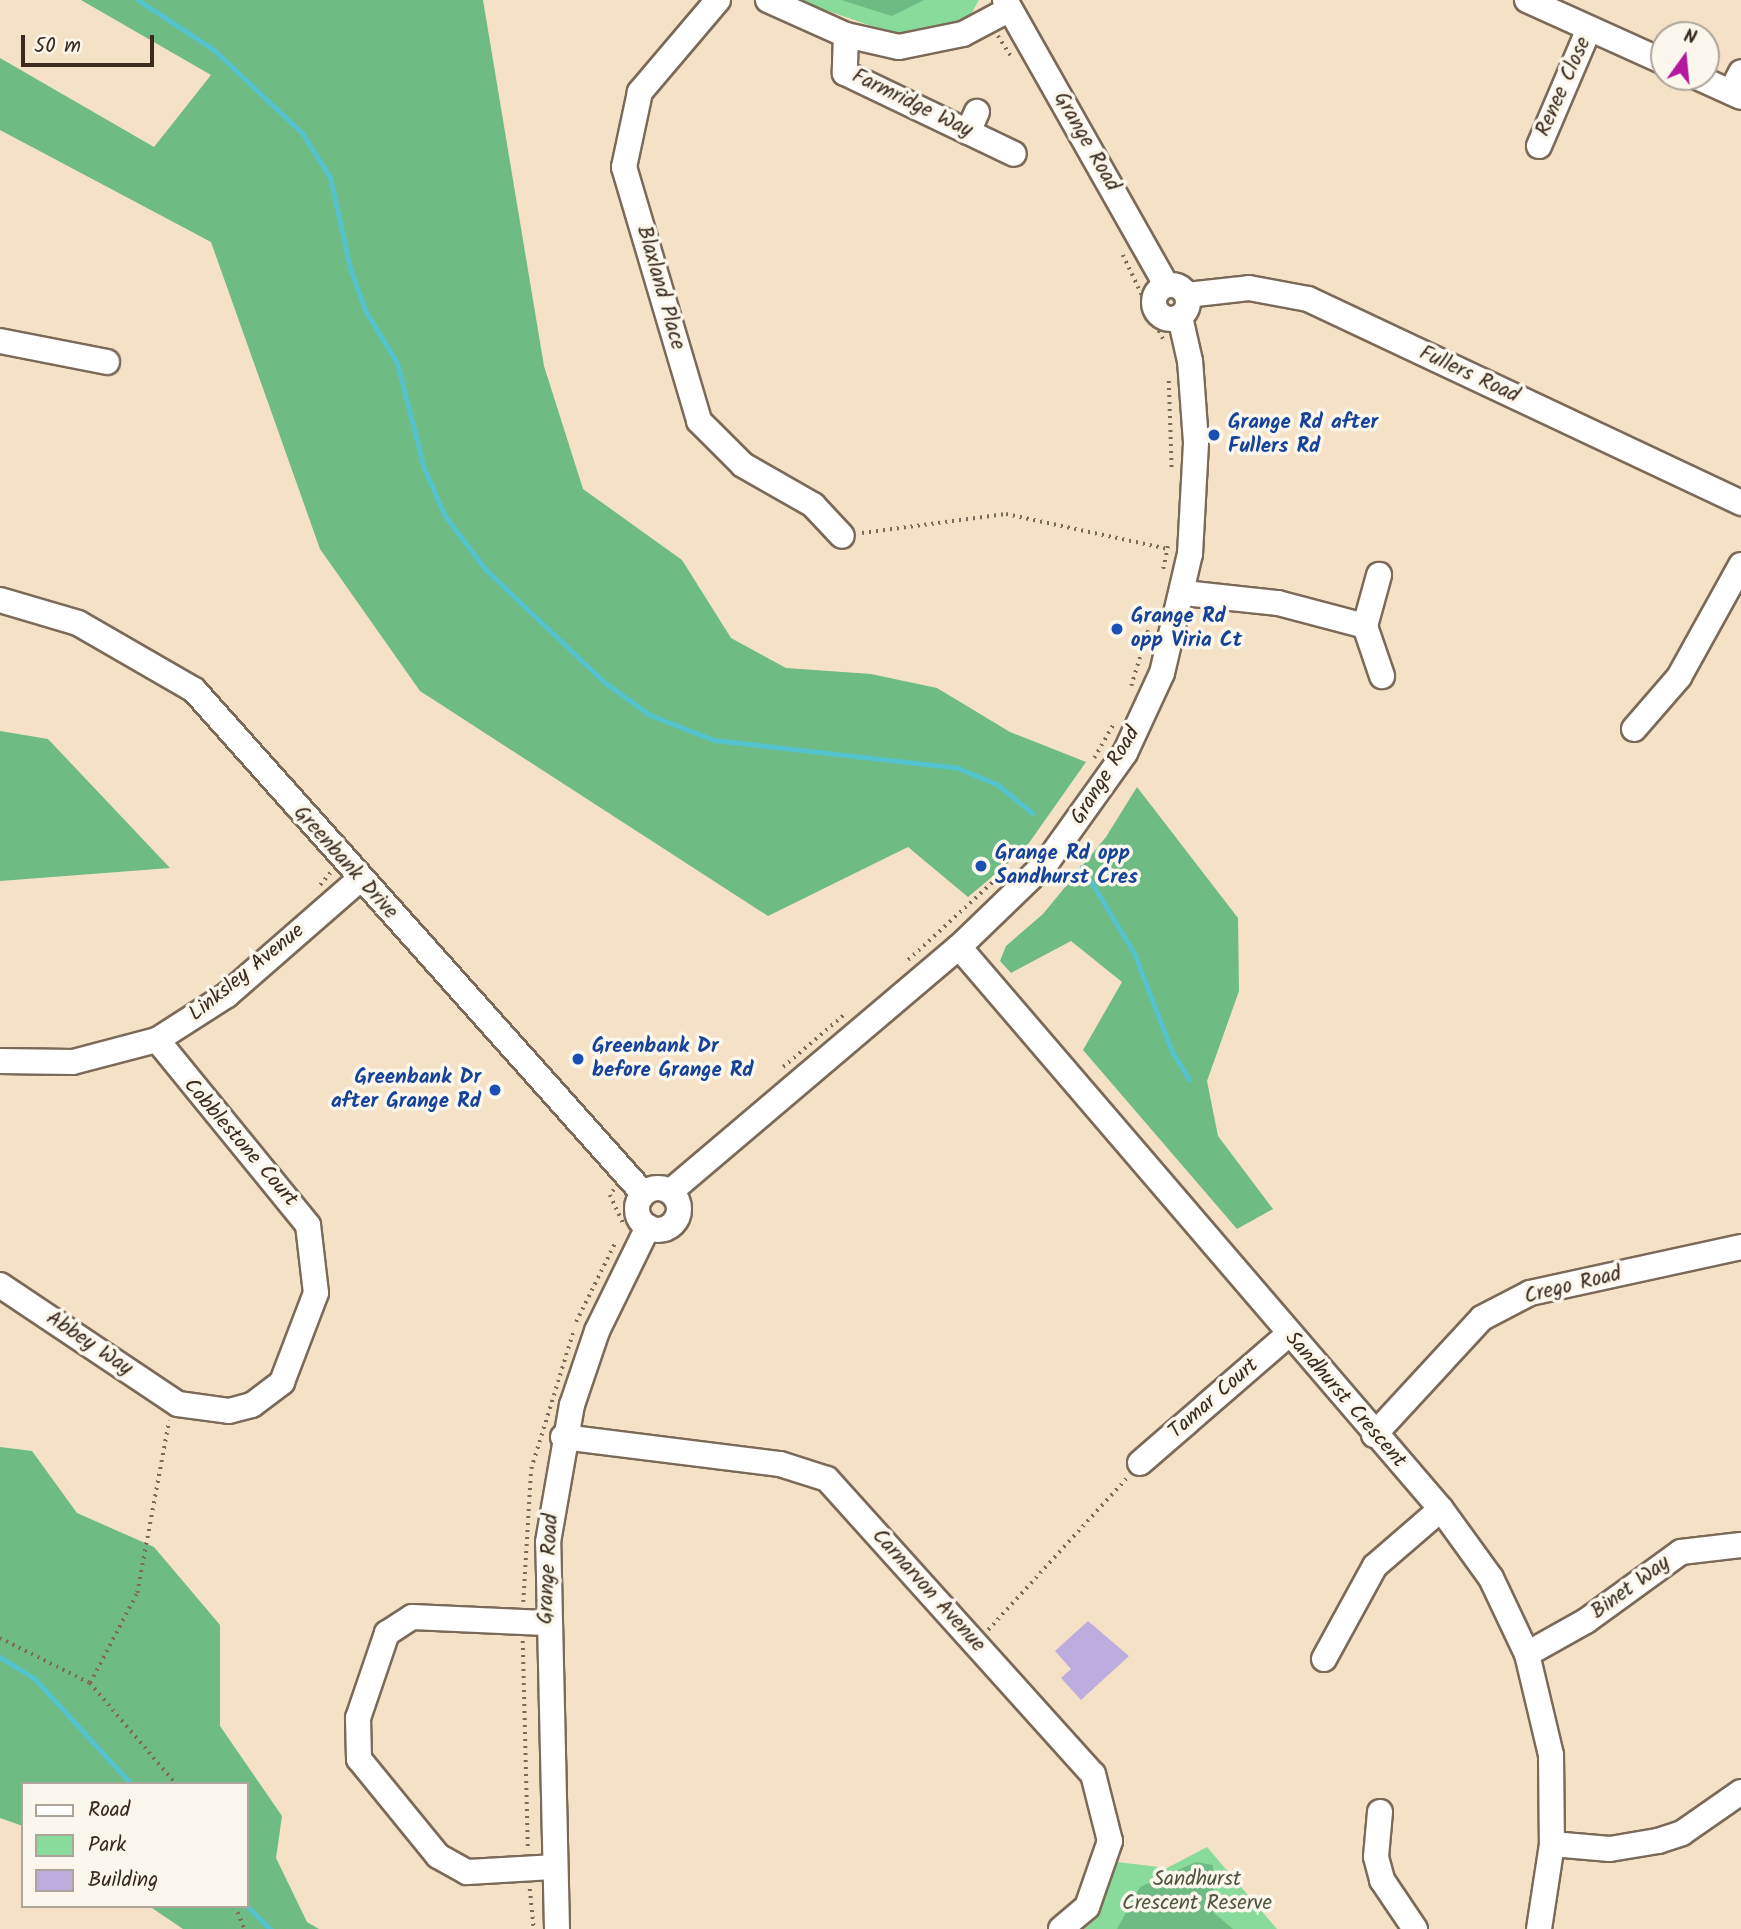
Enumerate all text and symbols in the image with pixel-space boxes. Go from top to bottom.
scale bar [24,21,158,65]
north arrow [1650,21,1720,91]
text: N [1680,22,1700,54]
text: 50 m [34,30,81,63]
street label: Renee Close [1531,34,1597,140]
street label: Farmridge Way [848,64,976,144]
street label: Grange Road [1047,88,1125,196]
street label: Blaxland Place [630,223,690,353]
street label: Fullers Road [1415,341,1523,409]
place label: Grange Rd after Fullers Rd [1228,410,1378,460]
marker: Grange Rd after Fullers Rd [1206,427,1222,443]
place label: Grange Rd opp Viria Ct [1131,604,1242,654]
marker: Grange Rd opp Viria Ct [1109,621,1125,637]
street label: Grange Road [1066,722,1146,830]
street label: Greenbank Drive [287,801,403,925]
place label: Grange Rd opp Sandhurst Cres [995,841,1138,891]
marker: Grange Rd opp Sandhurst Cres [973,858,989,874]
street label: Linksley Avenue [184,919,310,1027]
place label: Greenbank Dr before Grange Rd [592,1034,754,1084]
marker: Greenbank Dr before Grange Rd [570,1051,586,1067]
place label: Greenbank Dr after Grange Rd [331,1065,481,1115]
street label: Cobblestone Court [177,1074,303,1212]
marker: Greenbank Dr after Grange Rd [487,1082,503,1098]
street label: Crego Road [1522,1262,1624,1310]
street label: Abbey Way [41,1306,137,1382]
street label: Sandhurst Crescent [1279,1327,1411,1473]
street label: Tamar Court [1164,1353,1264,1445]
street label: Grange Road [534,1513,564,1625]
street label: Carnarvon Avenue [866,1524,990,1658]
street label: Binet Way [1587,1551,1675,1625]
legend [21,1782,248,1908]
text: Road [88,1794,130,1827]
text: Park [88,1829,126,1862]
text: Building [88,1864,158,1897]
park label: Sandhurst Crescent Reserve [1122,1867,1272,1917]

